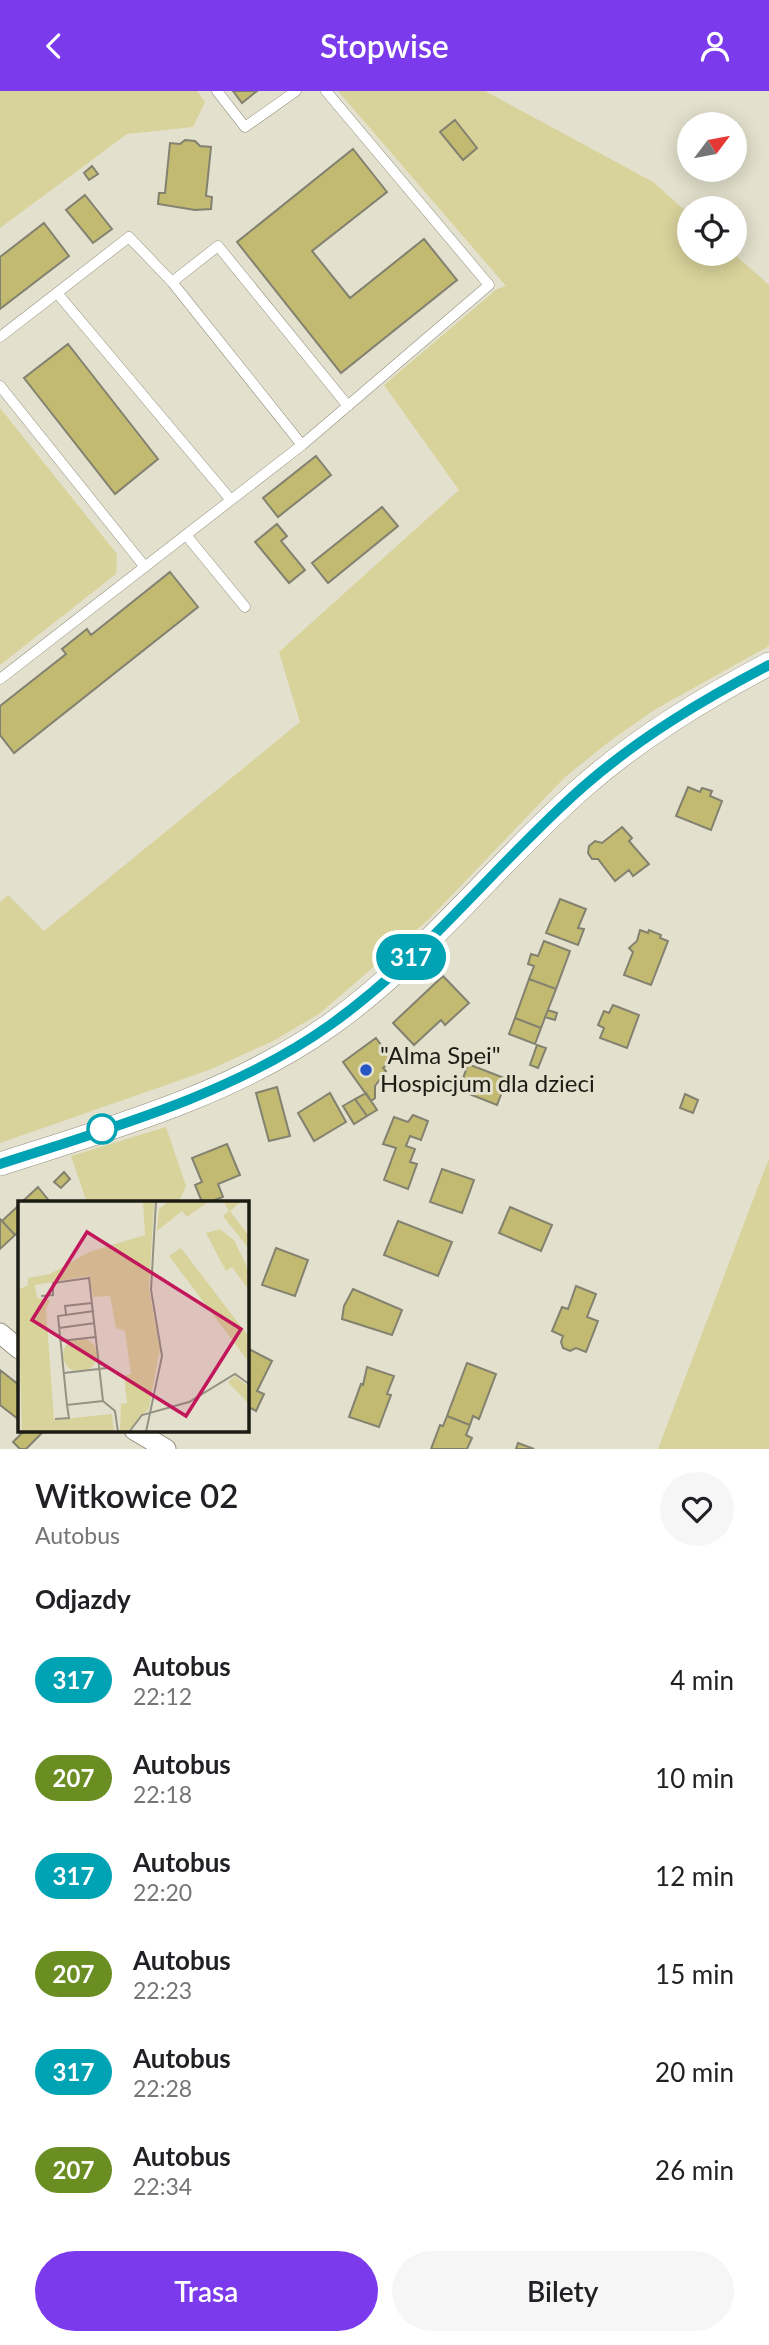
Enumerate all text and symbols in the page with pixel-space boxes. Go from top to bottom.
text: Stopwise [320,26,449,65]
icon: back [35,27,73,65]
icon: person [696,27,734,65]
north arrow [677,112,747,182]
map controls [677,112,747,266]
button: locate [677,196,747,266]
line badge: 317 [371,934,451,980]
text: 317 [390,942,432,971]
place label: "Alma Spei" Hospicjum dla dzieci [380,1040,595,1097]
marker: "Alma Spei" Hospicjum dla dzieci [358,1062,374,1078]
unlabelled marker [87,1114,117,1144]
inset map [18,1201,248,1431]
button: heart [660,1472,734,1546]
text: Witkowice 02 [35,1475,238,1515]
text: Autobus [35,1521,120,1549]
text: Odjazdy [35,1583,131,1615]
text: Autobus [133,1650,231,1682]
text: 4 min [670,1664,734,1696]
text: 317 [53,1665,94,1694]
text: 22:12 [133,1682,192,1710]
text: Autobus [133,1748,231,1780]
text: 10 min [655,1762,734,1794]
text: 207 [53,1763,94,1792]
text: 22:18 [133,1780,192,1808]
text: Autobus [133,1846,231,1878]
text: 12 min [655,1860,734,1892]
text: 317 [53,1861,94,1890]
text: 22:20 [133,1878,192,1906]
text: Autobus [133,1944,231,1976]
text: 15 min [655,1958,734,1990]
text: 207 [53,1959,94,1988]
text: 22:23 [133,1976,192,2004]
text: Autobus [133,2042,231,2074]
text: 20 min [655,2056,734,2088]
text: 317 [53,2057,94,2086]
text: 22:28 [133,2074,192,2102]
text: Autobus [133,2140,231,2172]
text: 26 min [655,2154,734,2186]
text: 207 [53,2155,94,2184]
text: 22:34 [133,2172,192,2200]
button: Trasa [35,2251,378,2331]
button: Bilety [392,2251,734,2331]

